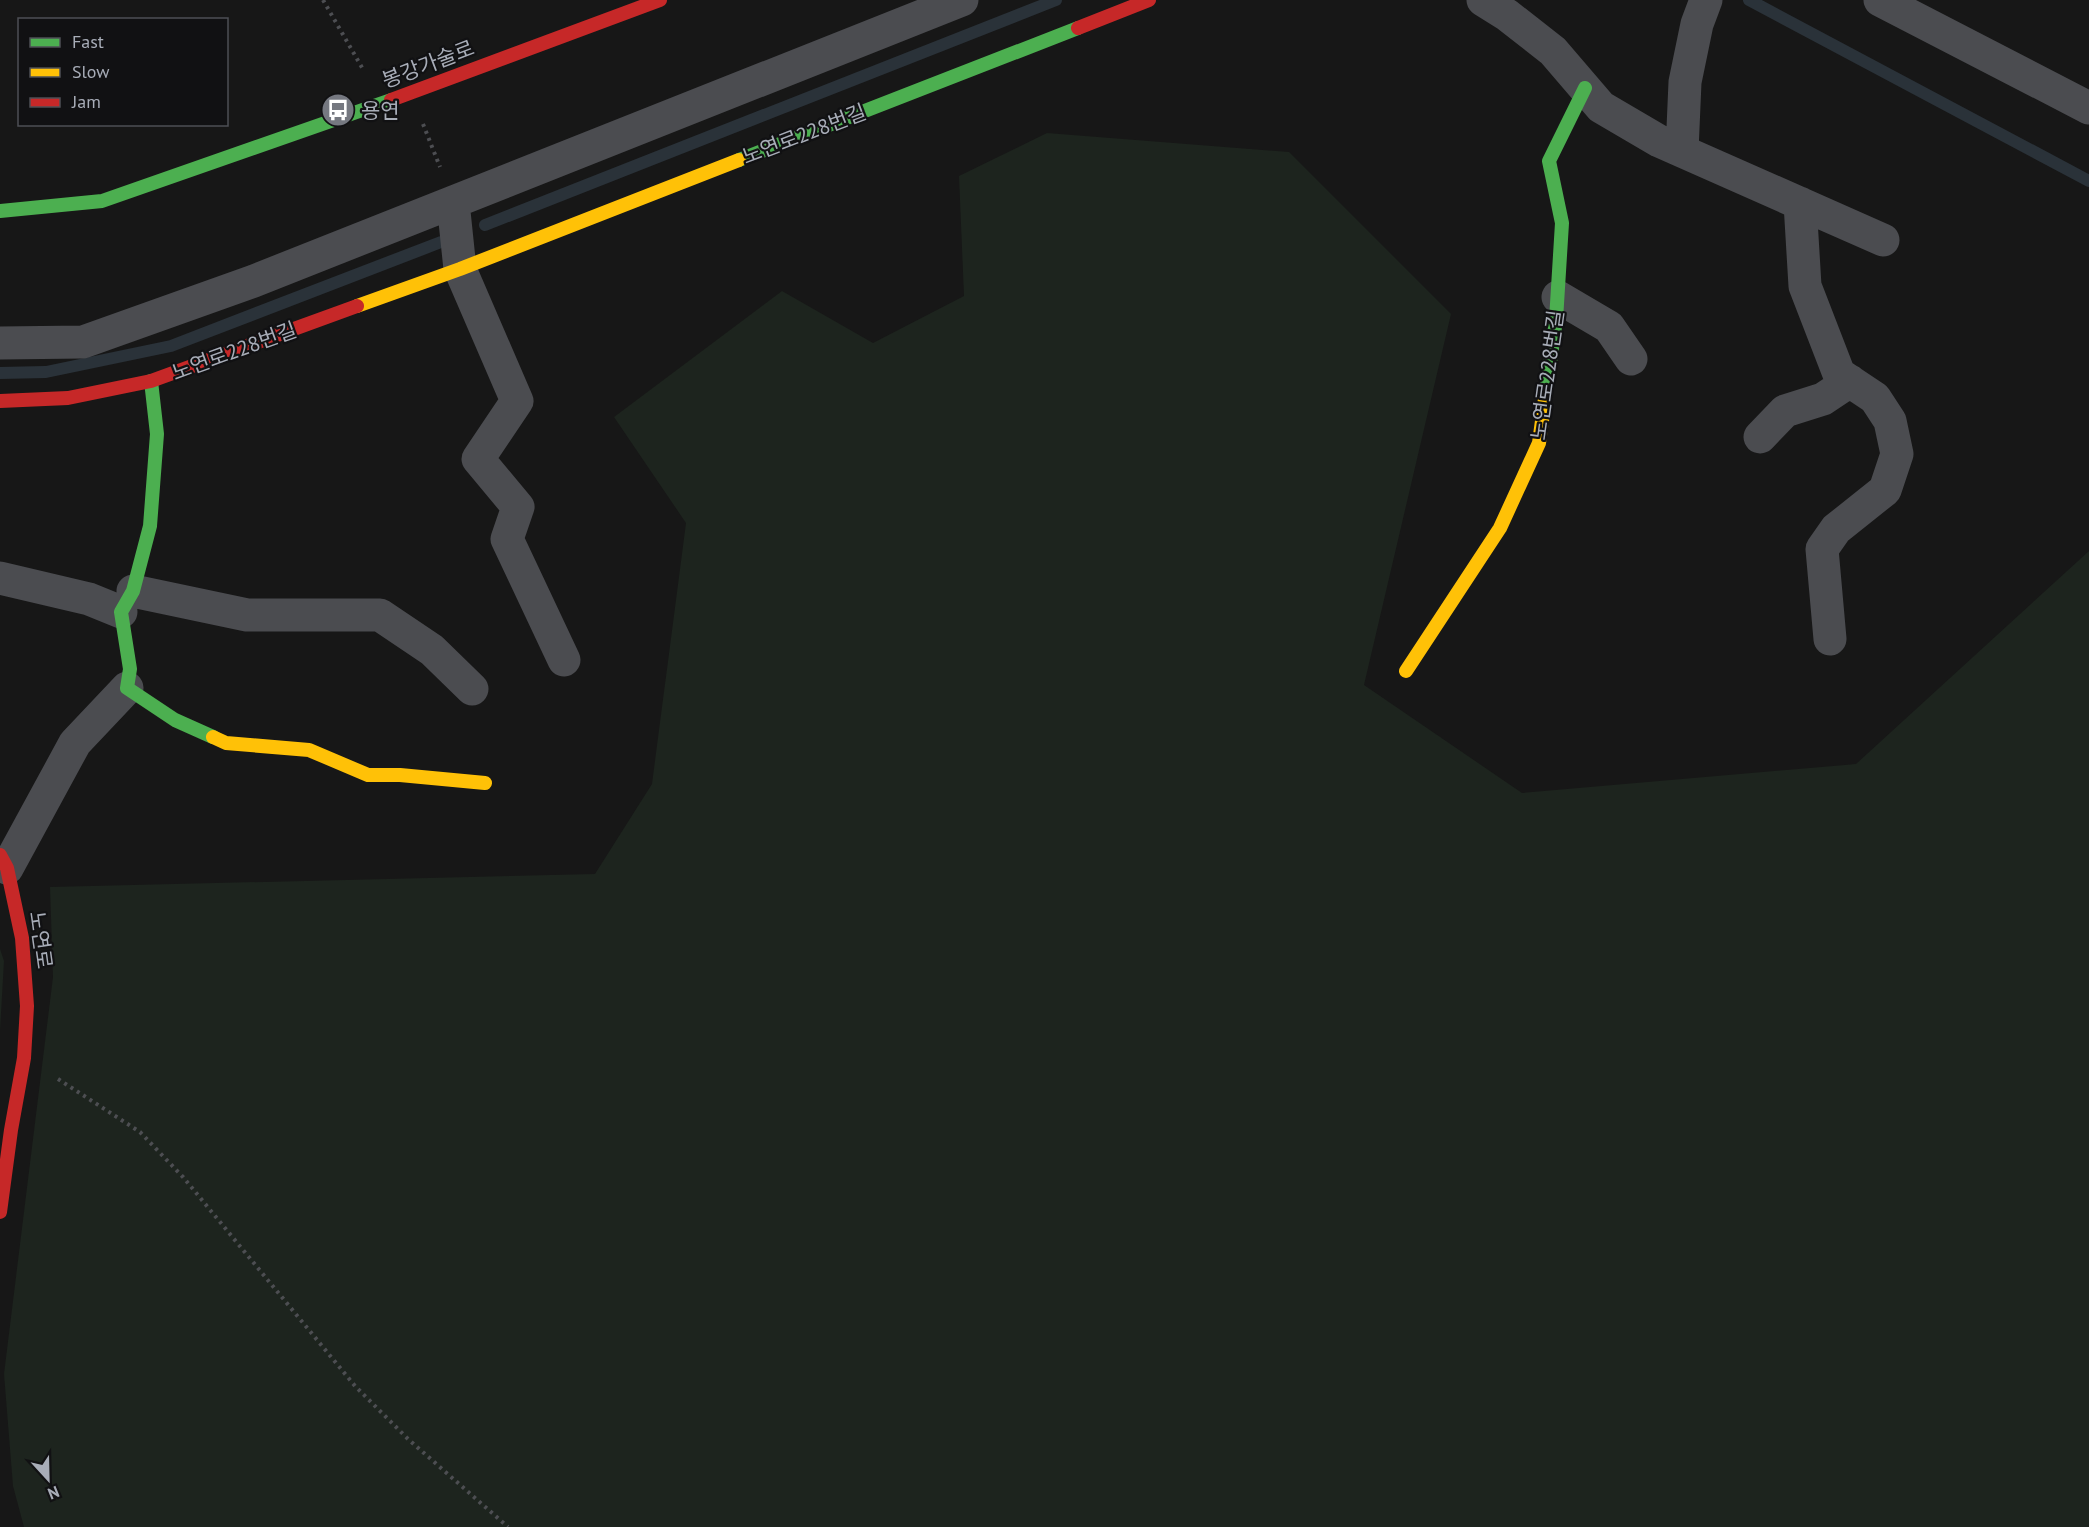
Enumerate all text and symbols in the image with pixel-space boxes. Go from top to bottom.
legend [18,18,228,126]
text: Fast [72,30,104,53]
street label: 봉강가술로 [378,34,478,94]
text: Slow [72,60,110,83]
text: Jam [71,90,101,113]
bus stop icon: 용연 [320,92,356,128]
place label: 용연 [361,97,400,124]
street label: 노연로228번길 [738,98,870,170]
street label: 노연로228번길 [1525,308,1569,442]
street label: 노연로228번길 [168,316,300,386]
street label: 노연로 [24,909,58,971]
north arrow [18,1449,78,1509]
text: N [45,1482,62,1504]

